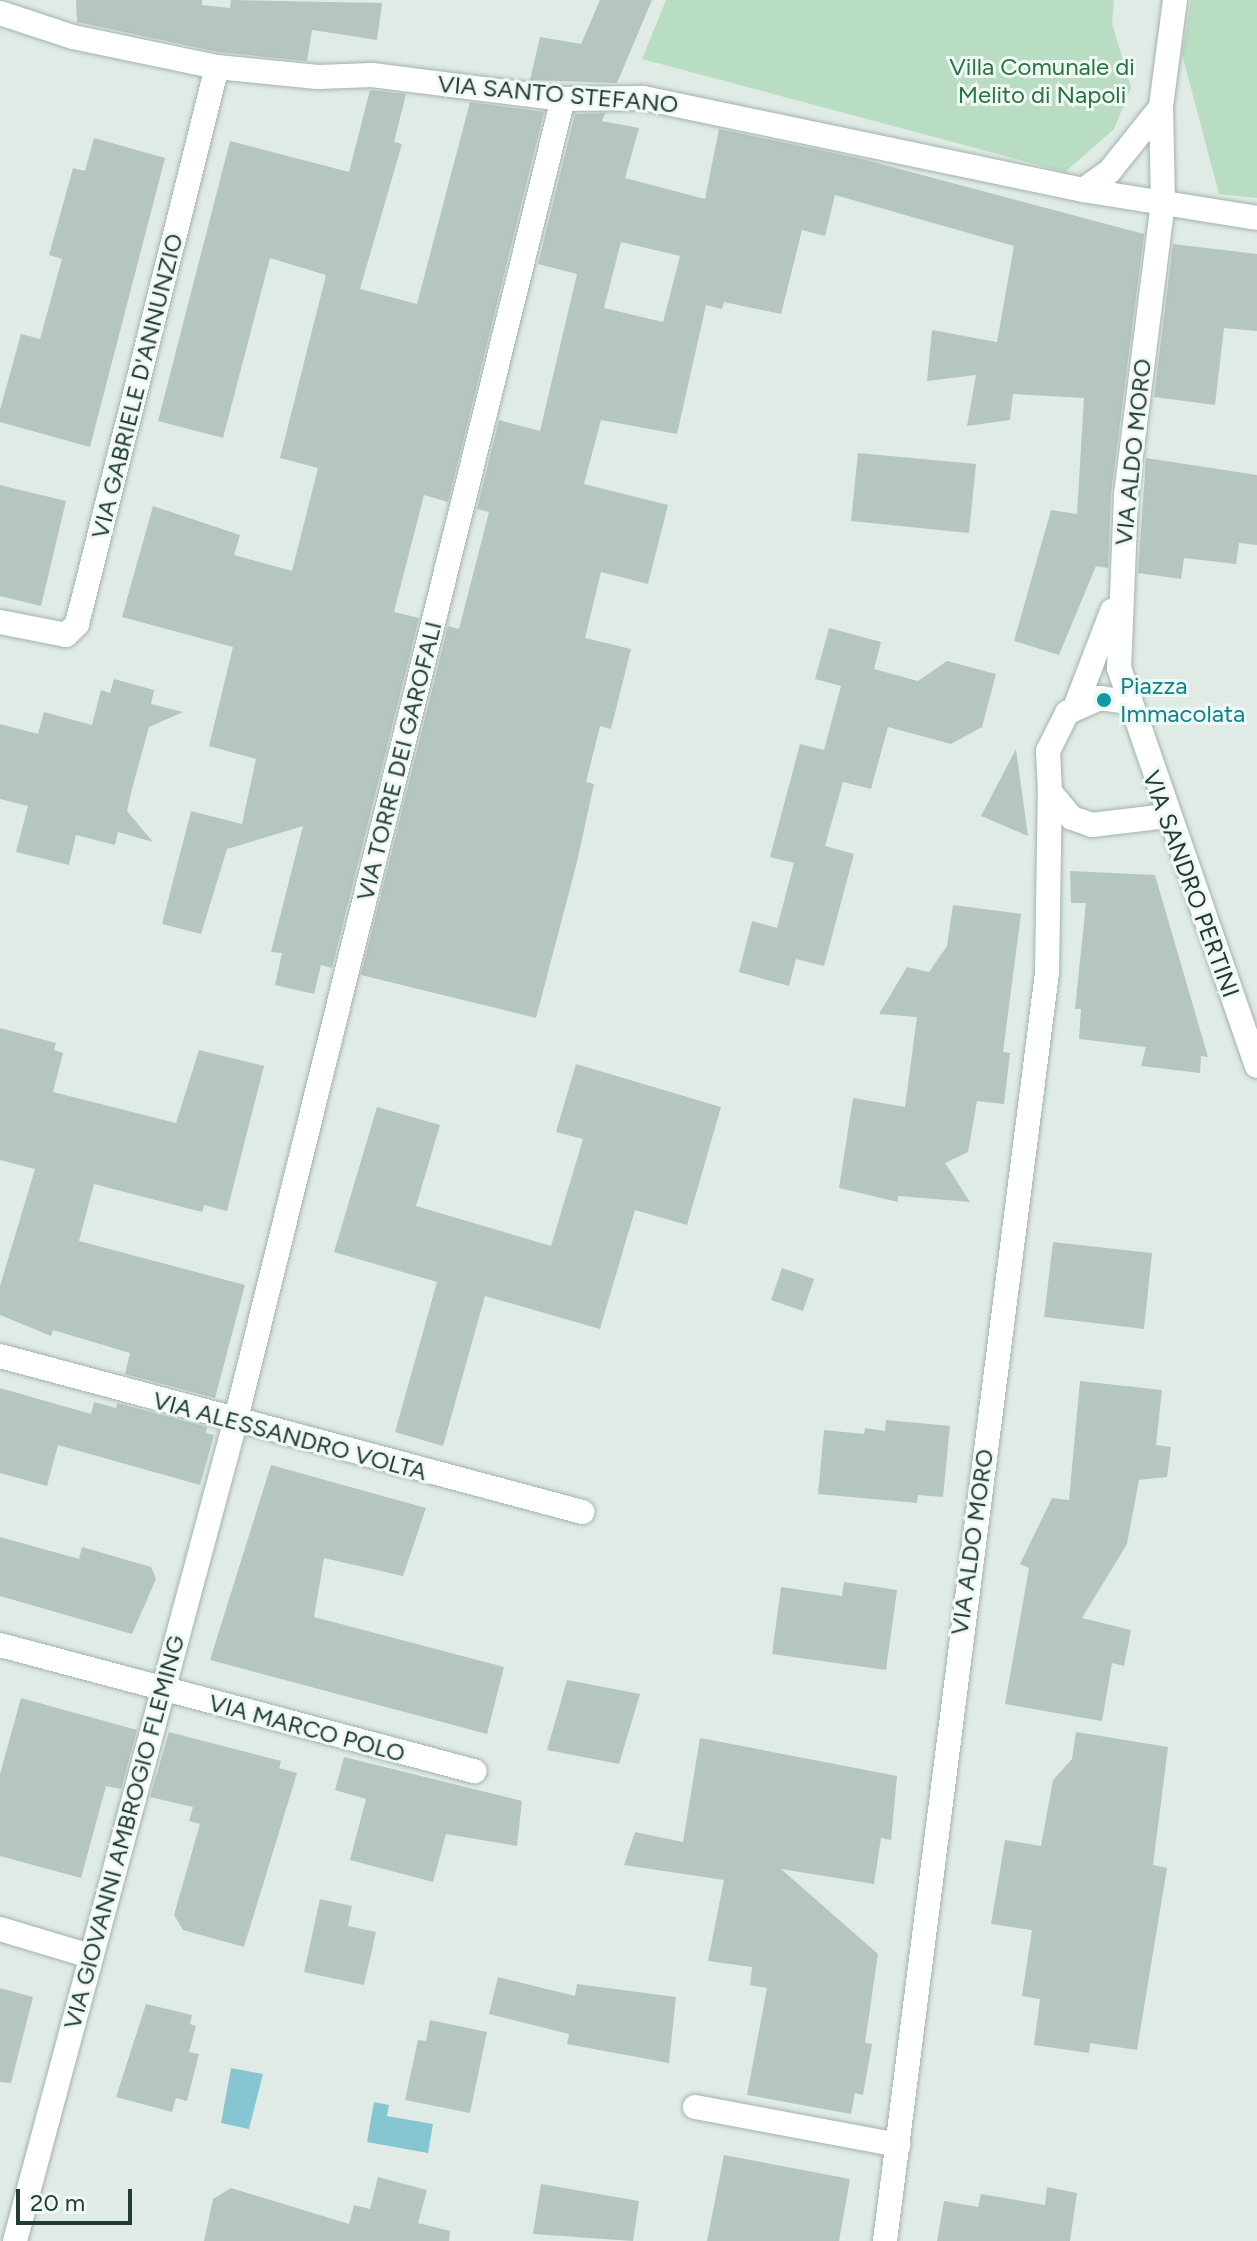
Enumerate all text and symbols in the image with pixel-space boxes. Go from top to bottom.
park label: Villa Comunale di Melito di Napoli [949,53,1135,109]
street label: VIA SANTO STEFANO [437,69,679,119]
street label: VIA GABRIELE D'ANNUNZIO [85,230,189,542]
street label: VIA ALDO MORO [1109,357,1157,547]
street label: VIA TORRE DEI GAROFALI [350,618,448,904]
place label: Piazza Immacolata [1120,672,1245,728]
marker: Piazza Immacolata [1095,691,1113,709]
street label: VIA SANDRO PERTINI [1137,767,1245,1001]
street label: VIA ALESSANDRO VOLTA [150,1386,430,1486]
street label: VIA ALDO MORO [945,1447,999,1637]
street label: VIA GIOVANNI AMBROGIO FLEMING [57,1632,191,2032]
street label: VIA MARCO POLO [206,1688,408,1768]
scale bar [20,2173,136,2223]
text: 20 m [30,2188,85,2217]

